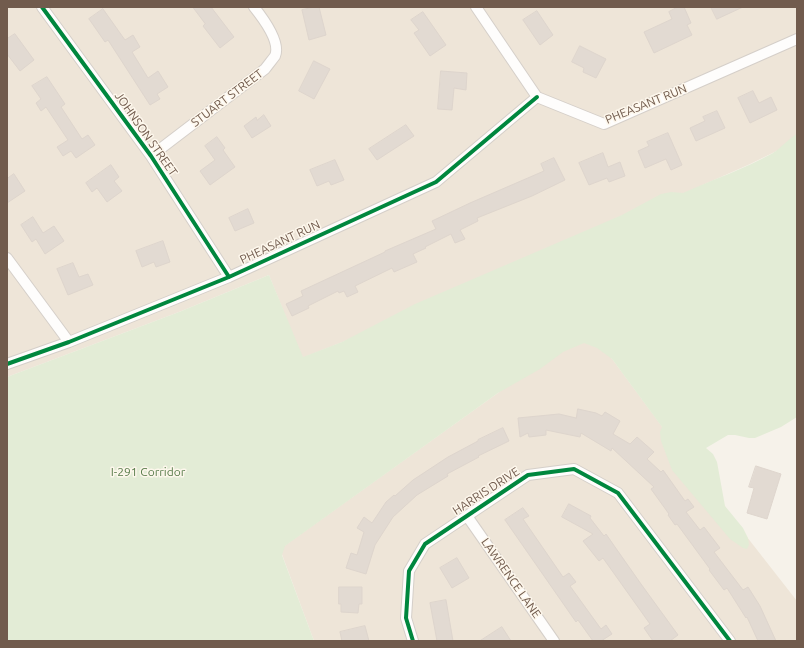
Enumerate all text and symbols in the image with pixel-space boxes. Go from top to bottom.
street label: STUART STREET [188,66,266,130]
street label: PHEASANT RUN [603,81,689,127]
street label: JOHNSON STREET [112,89,180,179]
street label: PHEASANT RUN [238,217,322,267]
street label: HARRIS DRIVE [450,464,522,518]
park label: I-291 Corridor [111,465,185,479]
street label: LAWRENCE LANE [478,535,544,621]

